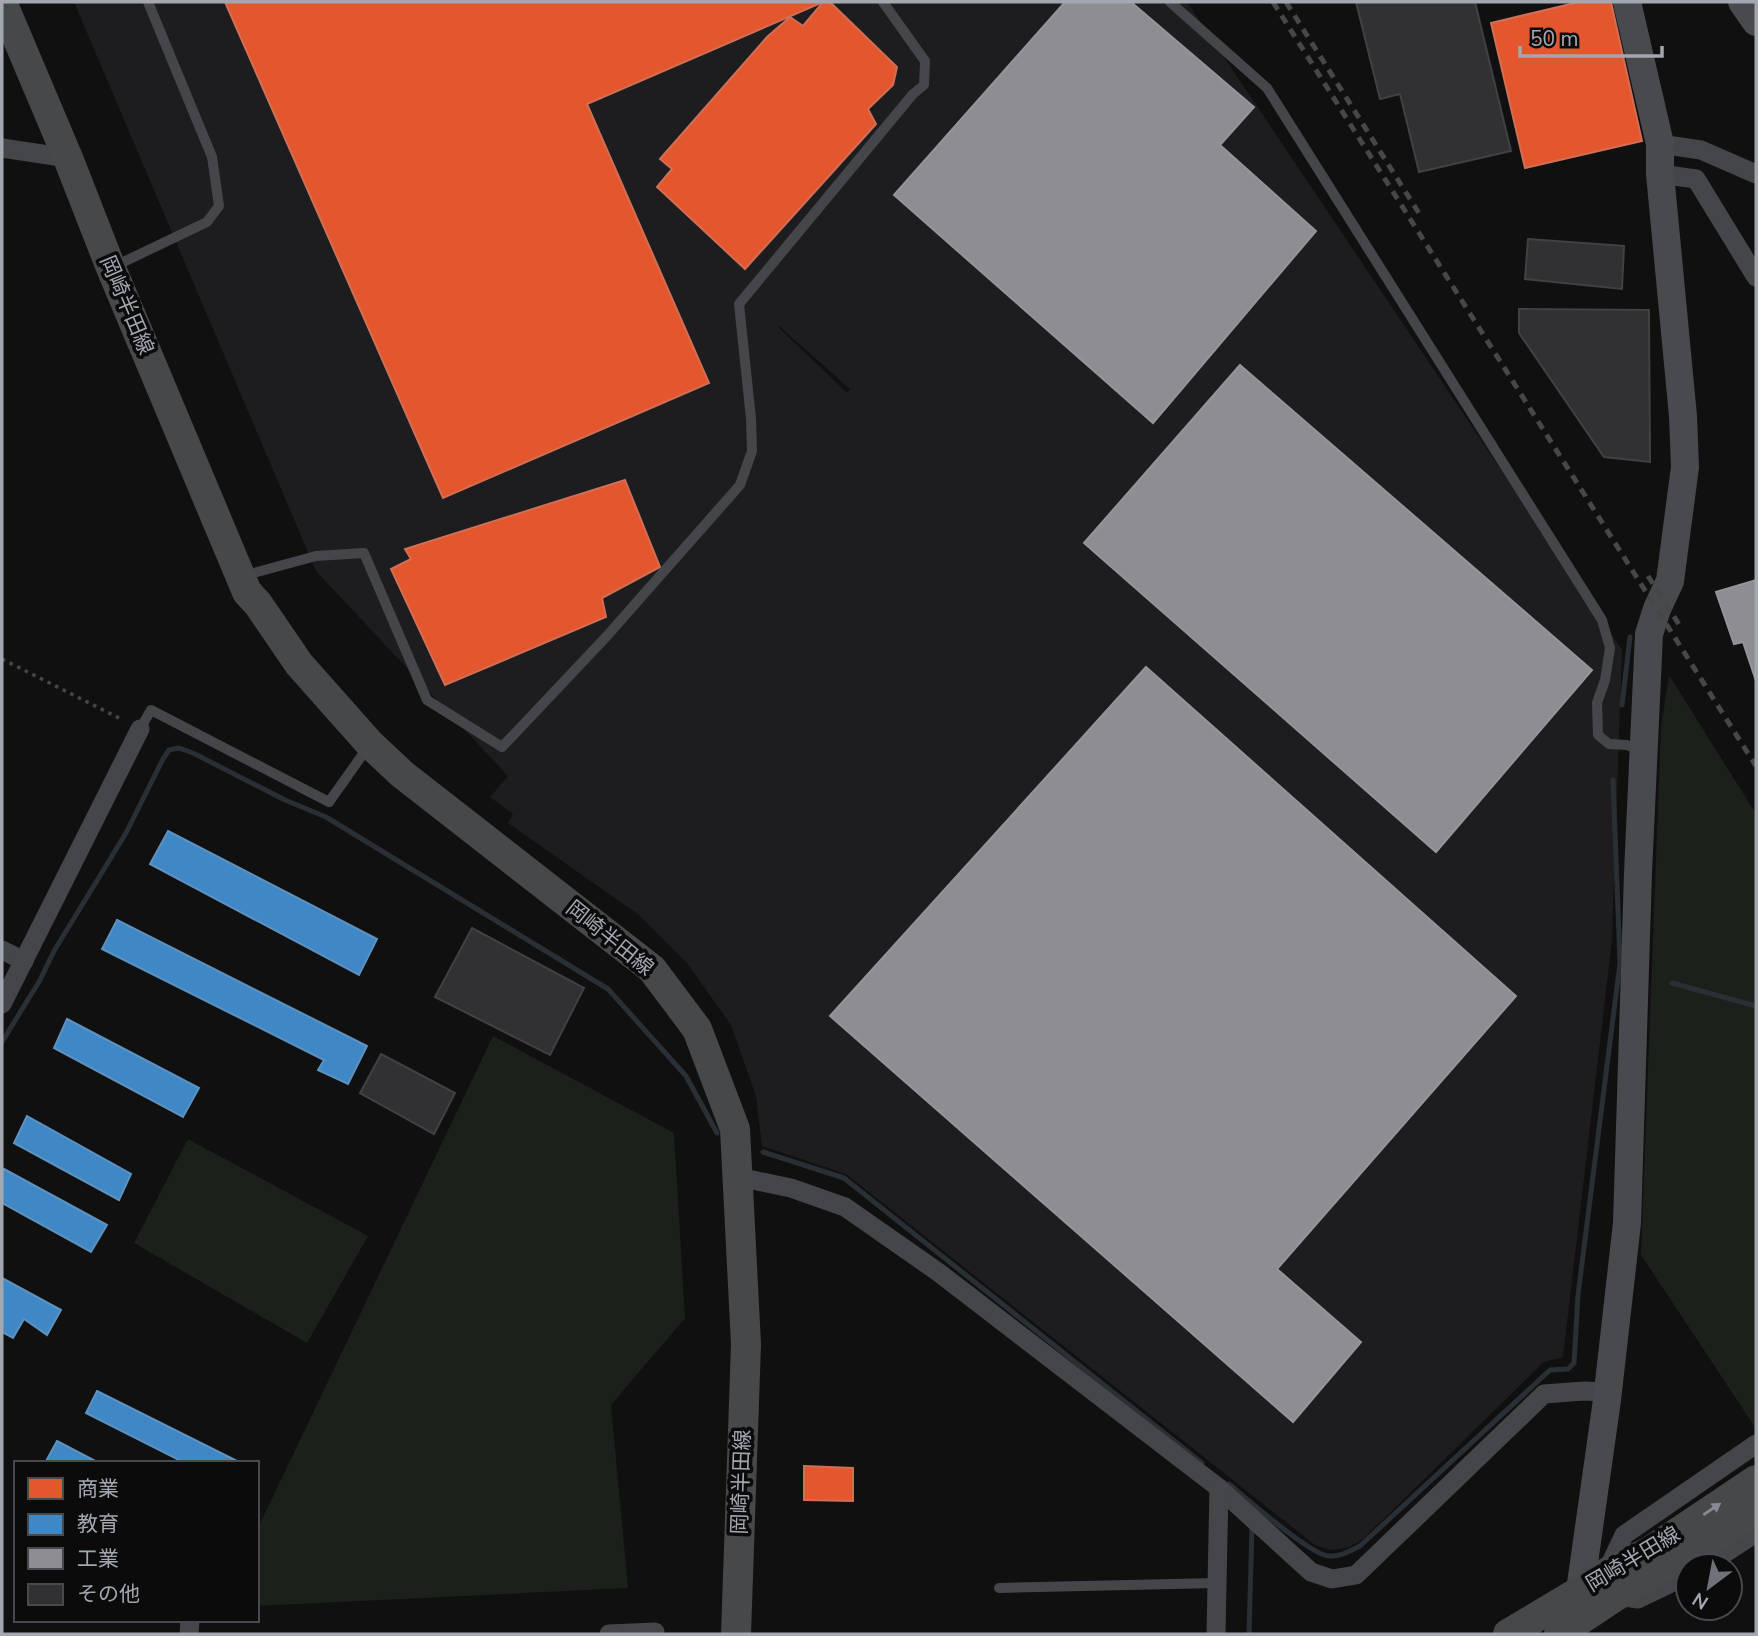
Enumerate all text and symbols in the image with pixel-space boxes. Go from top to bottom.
scale bar [1520,14,1662,58]
text: 50 m [1530,25,1579,53]
street label: 岡崎半田線 [94,251,160,359]
street label: 岡崎半田線 [560,894,660,982]
street label: 岡崎半田線 [725,1429,757,1535]
legend [14,1461,259,1622]
text: 商業 [77,1475,119,1503]
one-way arrow [1703,1502,1721,1516]
text: 教育 [77,1510,119,1538]
street label: 岡崎半田線 [1581,1520,1685,1598]
text: 工業 [77,1545,119,1573]
north arrow [1674,1552,1744,1622]
text: その他 [77,1580,140,1608]
text: N [1688,1586,1713,1615]

